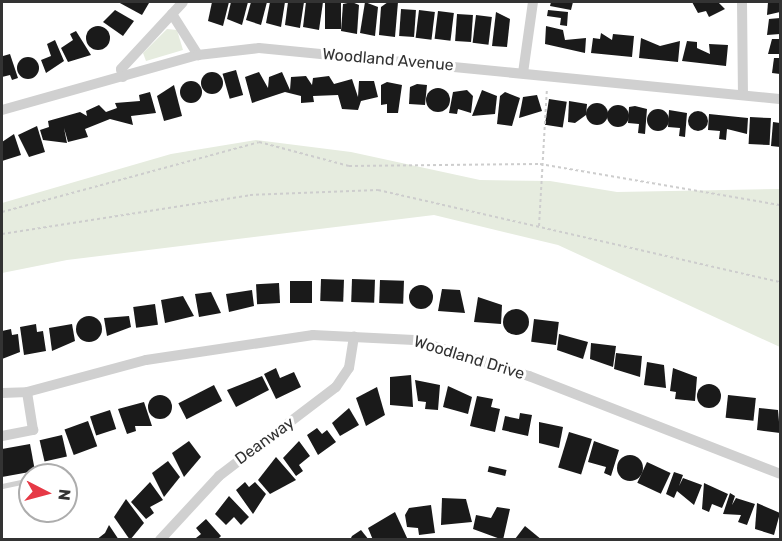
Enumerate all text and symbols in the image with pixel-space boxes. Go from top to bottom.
street label: Woodland Avenue [321,45,455,75]
street label: Woodland Drive [411,332,527,384]
street label: Deanway [232,413,298,469]
north arrow [18,463,78,523]
text: N [54,488,74,501]

